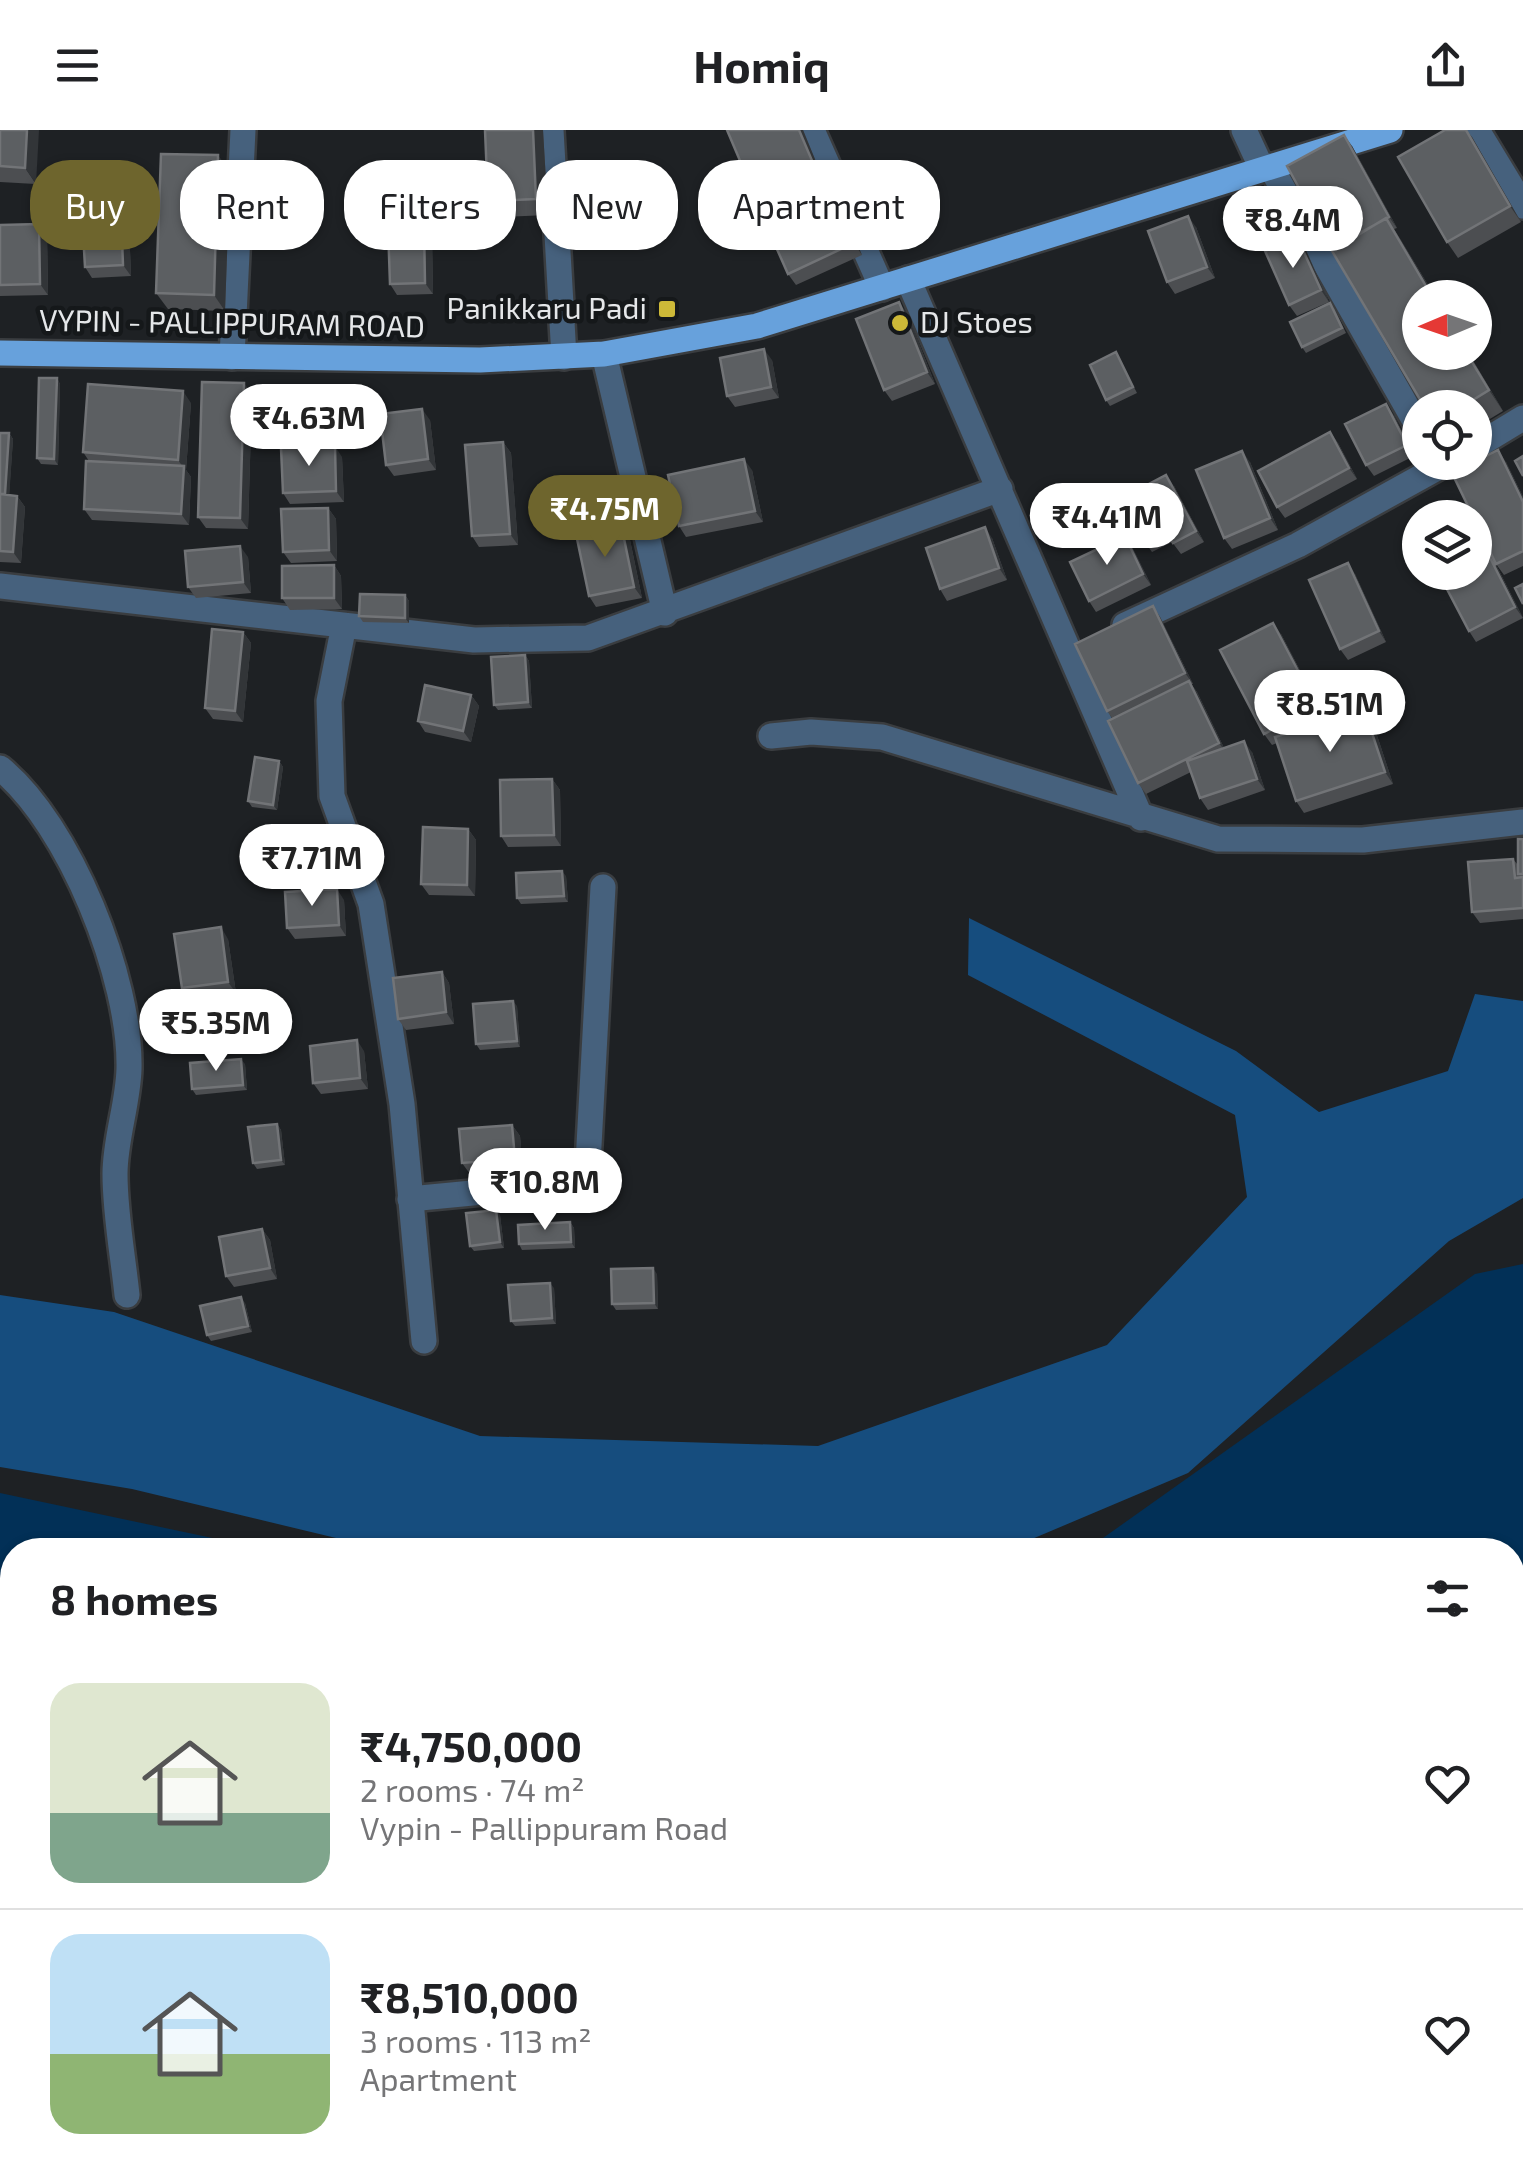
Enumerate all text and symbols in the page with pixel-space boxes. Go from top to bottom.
icon: menu [50,38,105,93]
text: Homiq [693,38,830,92]
icon: share [1418,38,1473,93]
chip: Buy [30,160,160,250]
chip: Rent [180,160,324,250]
chip: Filters [344,160,516,250]
chip: New [536,160,678,250]
chip: Apartment [698,160,940,250]
pin: ₹8.4M [1223,186,1363,271]
text: ₹8.4M [1245,199,1341,237]
north arrow [1402,280,1492,370]
map controls [1402,280,1492,590]
place label: Panikkaru Padi [447,289,647,325]
marker: Panikkaru Padi [656,298,678,320]
street label: VYPIN - PALLIPPURAM ROAD [39,301,425,343]
place label: DJ Stoes [920,303,1033,339]
marker: DJ Stoes [889,312,911,334]
pin: ₹4.63M [228,384,390,469]
button: locate [1402,390,1492,480]
text: ₹4.63M [252,397,366,435]
pin: ₹4.75M [524,475,686,560]
pin: ₹4.41M [1026,483,1188,568]
text: ₹4.75M [550,488,660,526]
text: ₹4.41M [1052,496,1162,534]
button: layers [1402,500,1492,590]
pin: ₹8.51M [1249,670,1411,755]
text: ₹8.51M [1276,683,1384,721]
pin: ₹7.71M [231,824,393,909]
text: ₹7.71M [261,837,363,875]
pin: ₹5.35M [135,989,297,1074]
text: ₹5.35M [161,1002,271,1040]
pin: ₹10.8M [464,1148,626,1233]
text: ₹10.8M [490,1161,600,1199]
icon: filters [1420,1571,1475,1626]
text: 8 homes [50,1573,218,1623]
text: ₹4,750,000 [360,1720,582,1770]
icon: home [130,1723,250,1843]
icon: heart [1420,1756,1475,1811]
text: 2 rooms · 74 m² [360,1770,584,1808]
text: Vypin - Pallippuram Road [360,1808,728,1846]
text: ₹8,510,000 [360,1971,579,2021]
icon: home [130,1974,250,2094]
icon: heart [1420,2007,1475,2062]
text: 3 rooms · 113 m² [360,2021,592,2059]
text: Apartment [360,2059,517,2097]

